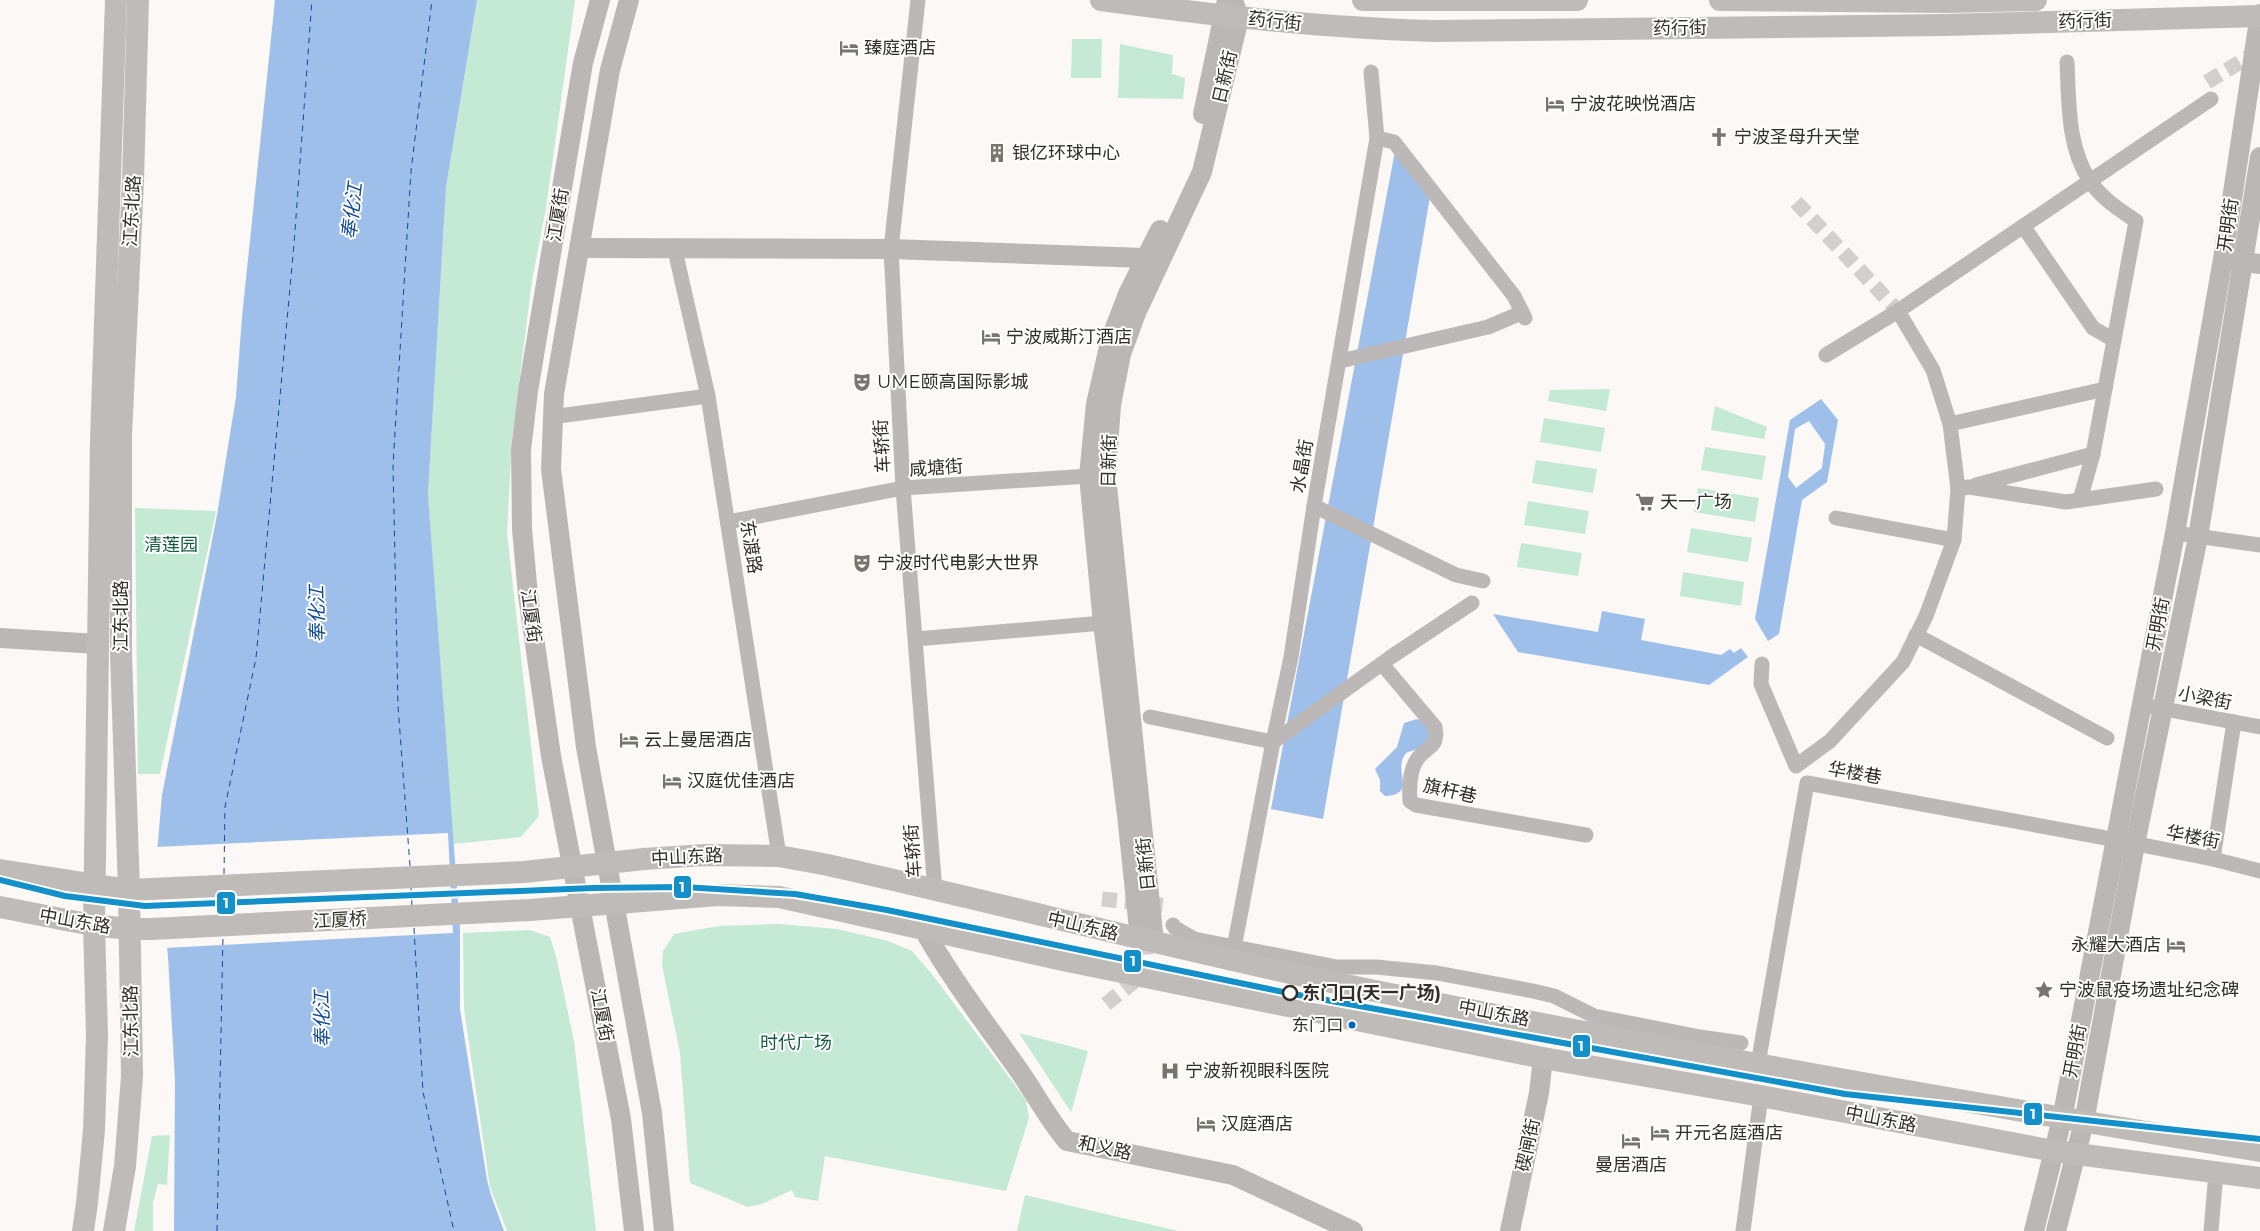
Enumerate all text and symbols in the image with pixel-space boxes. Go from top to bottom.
street label: 药行街 [1247,7,1303,35]
street label: 药行街 [2058,9,2112,33]
street label: 药行街 [1653,17,1707,39]
hotel icon: 臻庭酒店 [838,37,860,59]
place label: 臻庭酒店 [864,37,936,59]
street label: 日新街 [1208,48,1242,106]
hotel icon: 宁波花映悦酒店 [1544,93,1566,115]
place label: 宁波花映悦酒店 [1570,93,1696,115]
church icon: 宁波圣母升天堂 [1708,126,1730,148]
place label: 宁波圣母升天堂 [1734,126,1860,148]
building icon: 银亿环球中心 [986,142,1008,164]
place label: 银亿环球中心 [1012,142,1120,164]
street label: 江东北路 [119,174,145,248]
water label: 奉化江 [337,179,367,241]
street label: 江厦街 [543,187,573,243]
street label: 开明街 [2213,197,2243,253]
hotel icon: 宁波威斯汀酒店 [980,326,1002,348]
place label: 宁波威斯汀酒店 [1006,326,1132,348]
theatre icon: UME颐高国际影城 [851,371,873,393]
place label: UME颐高国际影城 [877,371,1029,393]
street label: 车轿街 [870,418,894,474]
street label: 日新街 [1098,434,1120,488]
street label: 水晶街 [1286,438,1318,494]
street label: 咸塘街 [908,455,964,481]
supermarket icon: 天一广场 [1634,491,1656,513]
place label: 天一广场 [1660,491,1732,513]
street label: 东渡路 [736,519,766,575]
park label: 清莲园 [144,534,198,556]
theatre icon: 宁波时代电影大世界 [851,552,873,574]
place label: 宁波时代电影大世界 [877,552,1039,574]
street label: 江东北路 [110,580,132,652]
water label: 奉化江 [305,583,329,643]
street label: 江厦街 [516,588,546,644]
street label: 开明街 [2142,595,2174,653]
street label: 小梁街 [2176,682,2234,714]
hotel icon: 云上曼居酒店 [618,729,640,751]
place label: 云上曼居酒店 [644,729,752,751]
street label: 华楼巷 [1827,757,1883,789]
hotel icon: 汉庭优佳酒店 [661,770,683,792]
place label: 汉庭优佳酒店 [687,770,795,792]
street label: 旗杆巷 [1421,774,1479,808]
street label: 华楼街 [2164,821,2222,853]
street label: 车轿街 [900,823,926,879]
street label: 日新街 [1132,836,1160,892]
street label: 中山东路 [650,844,724,870]
line badge: 1 [673,875,692,899]
text: 1 [679,878,685,896]
line badge: 1 [216,891,236,915]
text: 1 [223,894,229,912]
street label: 中山东路 [38,904,112,938]
street label: 中山东路 [1045,907,1121,945]
street label: 江厦桥 [312,908,368,932]
place label: 永耀大酒店 [2071,934,2161,956]
hotel icon: 永耀大酒店 [2165,934,2187,956]
line badge: 1 [1123,949,1142,973]
text: 1 [1130,952,1136,970]
place icon: 宁波鼠疫场遗址纪念碑 [2033,979,2055,1001]
place label: 宁波鼠疫场遗址纪念碑 [2059,979,2239,1001]
place label: 东门口(天一广场) [1302,982,1441,1004]
street label: 江东北路 [119,985,143,1057]
marker: 东门口(天一广场) [1282,985,1298,1001]
street label: 江厦街 [586,986,618,1044]
water label: 奉化江 [310,988,334,1048]
street label: 中山东路 [1457,995,1531,1031]
place label: 东门口 [1292,1015,1343,1035]
marker: 东门口 [1347,1020,1357,1030]
street label: 开明街 [2059,1022,2091,1080]
park label: 时代广场 [760,1032,832,1054]
line badge: 1 [1572,1034,1591,1058]
text: 1 [1578,1037,1584,1055]
hospital icon: 宁波新视眼科医院 [1159,1060,1181,1082]
place label: 宁波新视眼科医院 [1185,1060,1329,1082]
street label: 中山东路 [1844,1101,1918,1137]
line badge: 1 [2023,1102,2043,1126]
text: 1 [2030,1105,2036,1123]
hotel icon: 汉庭酒店 [1195,1113,1217,1135]
place label: 汉庭酒店 [1221,1113,1293,1135]
street label: 碶闸街 [1512,1116,1544,1174]
hotel icon: 开元名庭酒店 [1649,1122,1671,1144]
place label: 开元名庭酒店 [1675,1122,1783,1144]
hotel icon: 曼居酒店 [1620,1130,1642,1152]
street label: 和义路 [1076,1132,1134,1164]
place label: 曼居酒店 [1595,1154,1667,1176]

